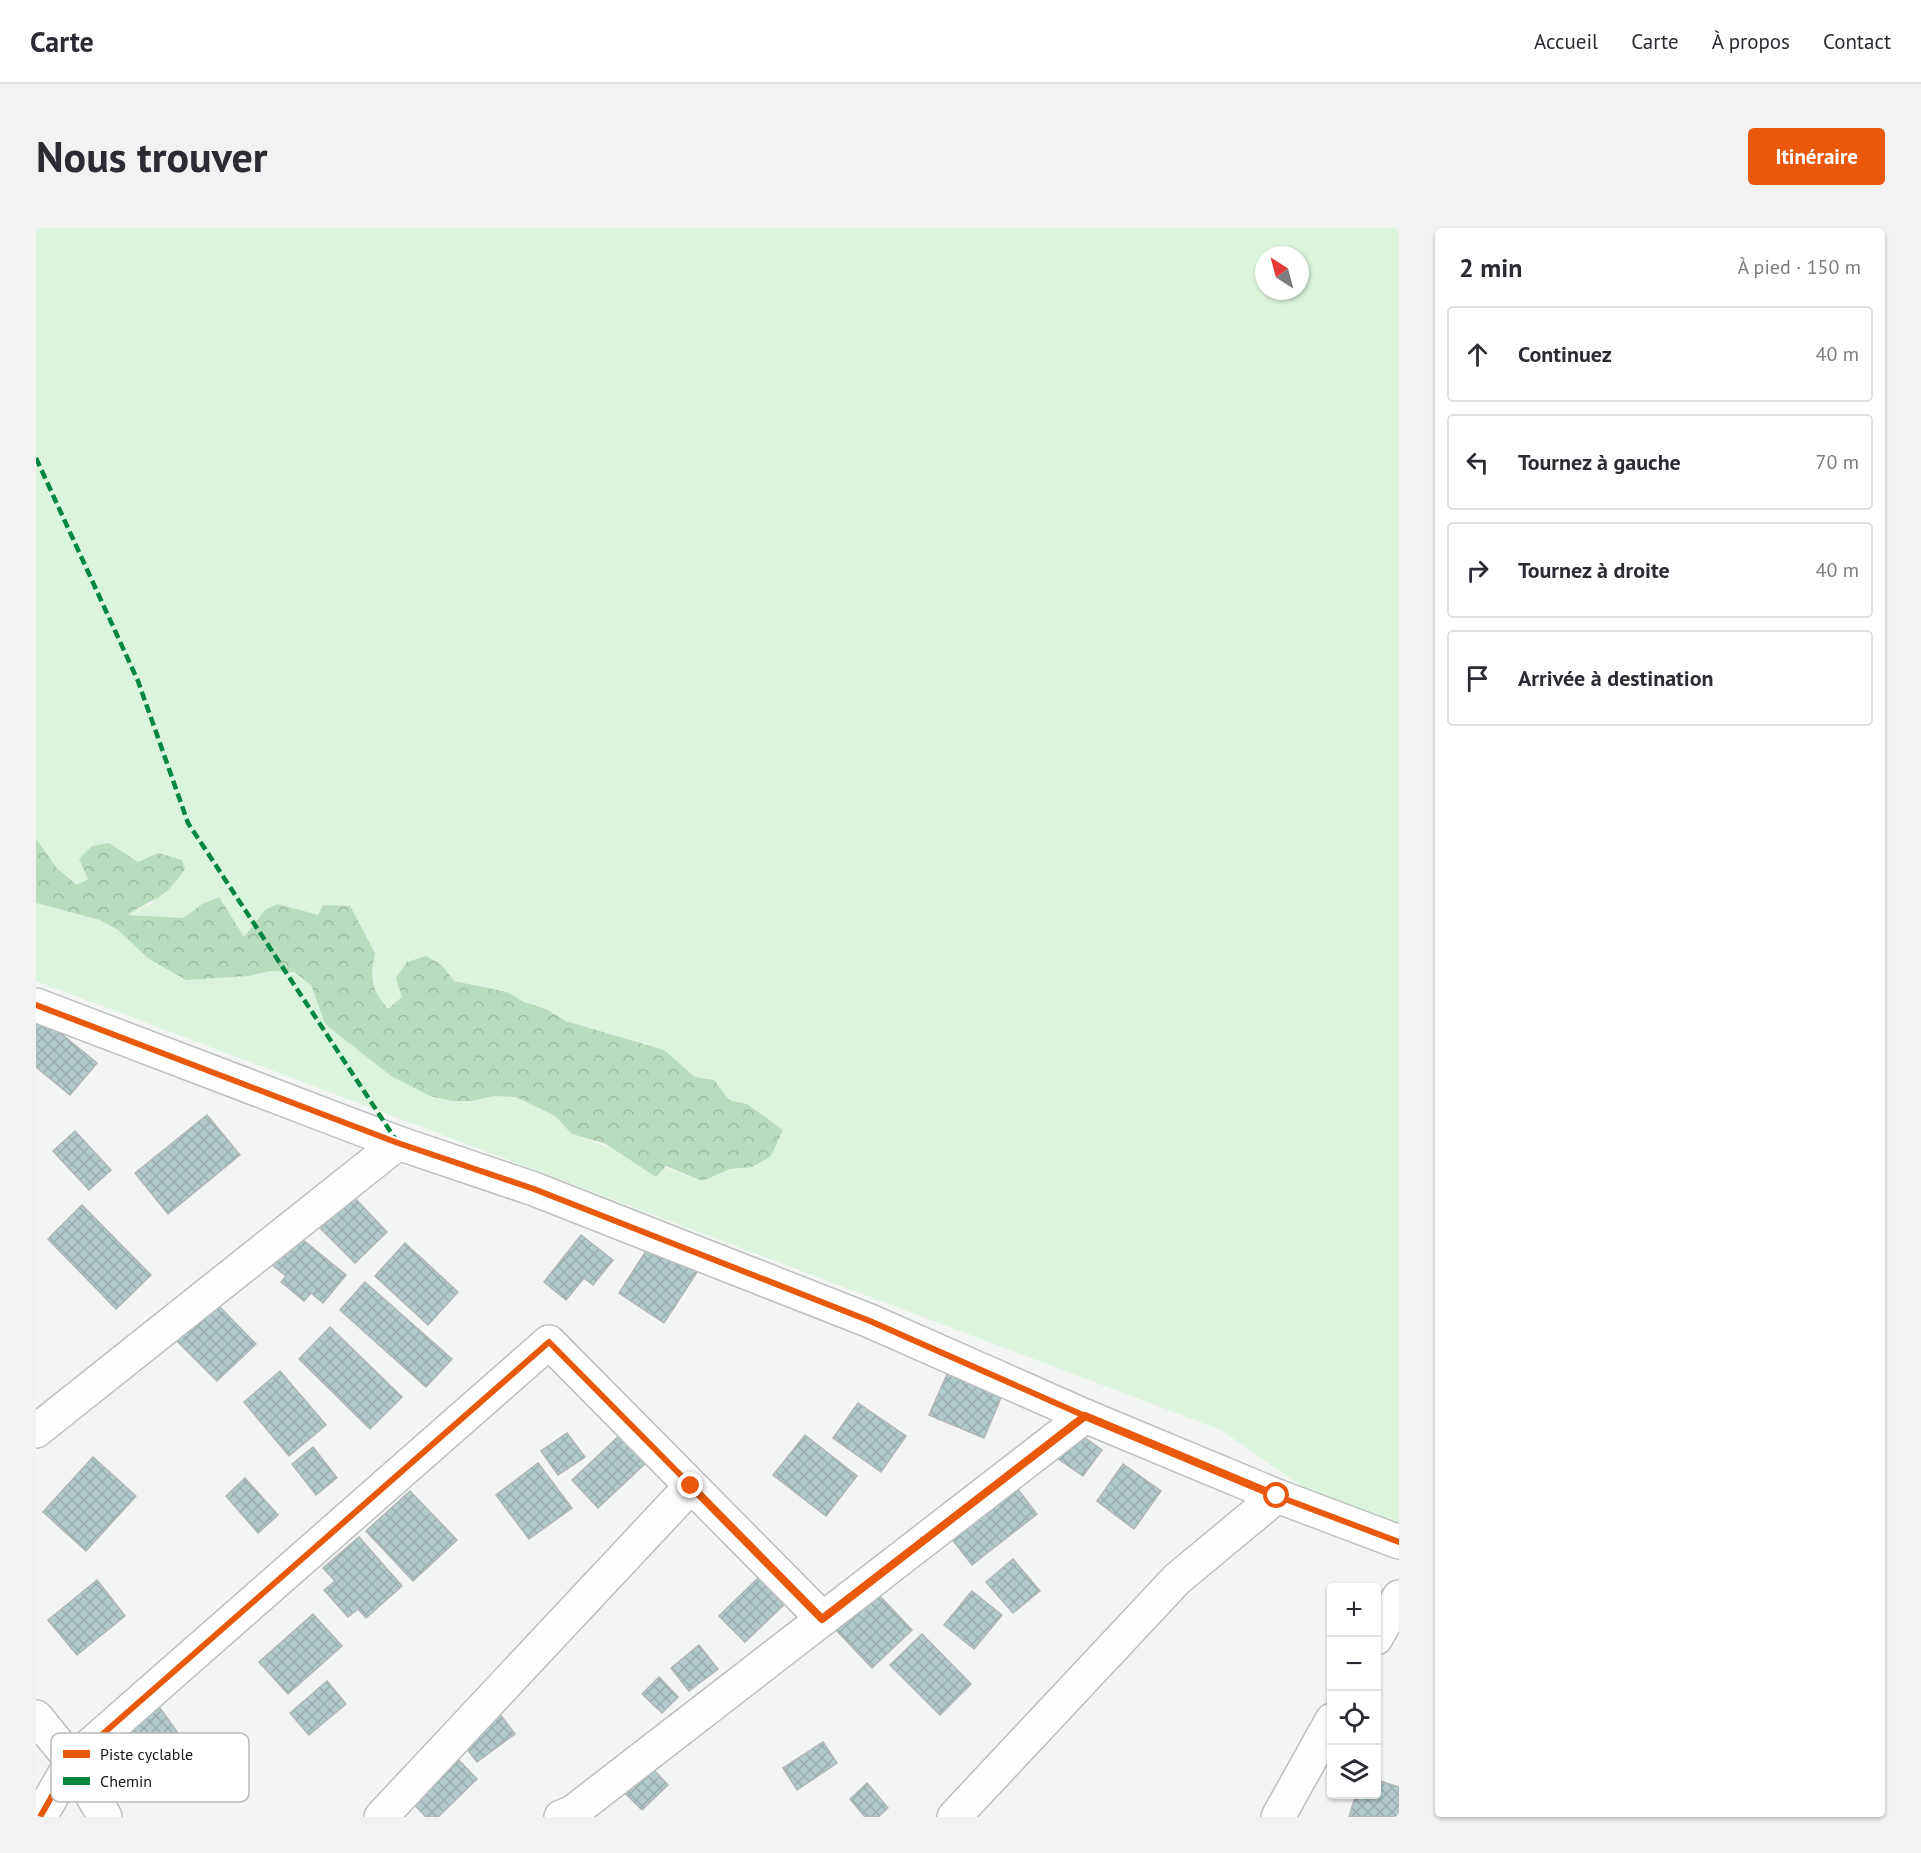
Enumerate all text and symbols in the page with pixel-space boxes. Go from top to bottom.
text: Carte [30,23,94,60]
text: Accueil [1534,28,1598,55]
text: Carte [1631,28,1679,55]
text: À propos [1712,28,1790,55]
text: Contact [1823,28,1891,55]
button: Itinéraire [1748,128,1885,185]
text: Nous trouver [36,129,267,184]
north arrow [1255,246,1309,300]
text: 2 min [1459,251,1522,284]
text: À pied · 150 m [1737,254,1861,280]
icon: ahead [1461,338,1494,371]
text: Continuez [1518,340,1612,368]
text: 40 m [1816,341,1859,367]
icon: left [1461,446,1494,479]
text: Tournez à gauche [1518,448,1681,476]
text: 70 m [1816,449,1859,475]
icon: right [1461,554,1494,587]
text: Tournez à droite [1518,556,1670,584]
text: 40 m [1816,557,1859,583]
icon: arrive [1461,662,1494,695]
text: Arrivée à destination [1518,664,1714,692]
route end [677,1472,703,1498]
route start [1263,1482,1289,1508]
map controls [1327,1583,1381,1799]
button: + [1327,1583,1381,1637]
button: − [1327,1637,1381,1691]
button: locate [1327,1691,1381,1745]
legend [51,1733,249,1802]
text: Piste cyclable [100,1744,193,1764]
button: layers [1327,1745,1381,1799]
text: Chemin [100,1771,152,1791]

